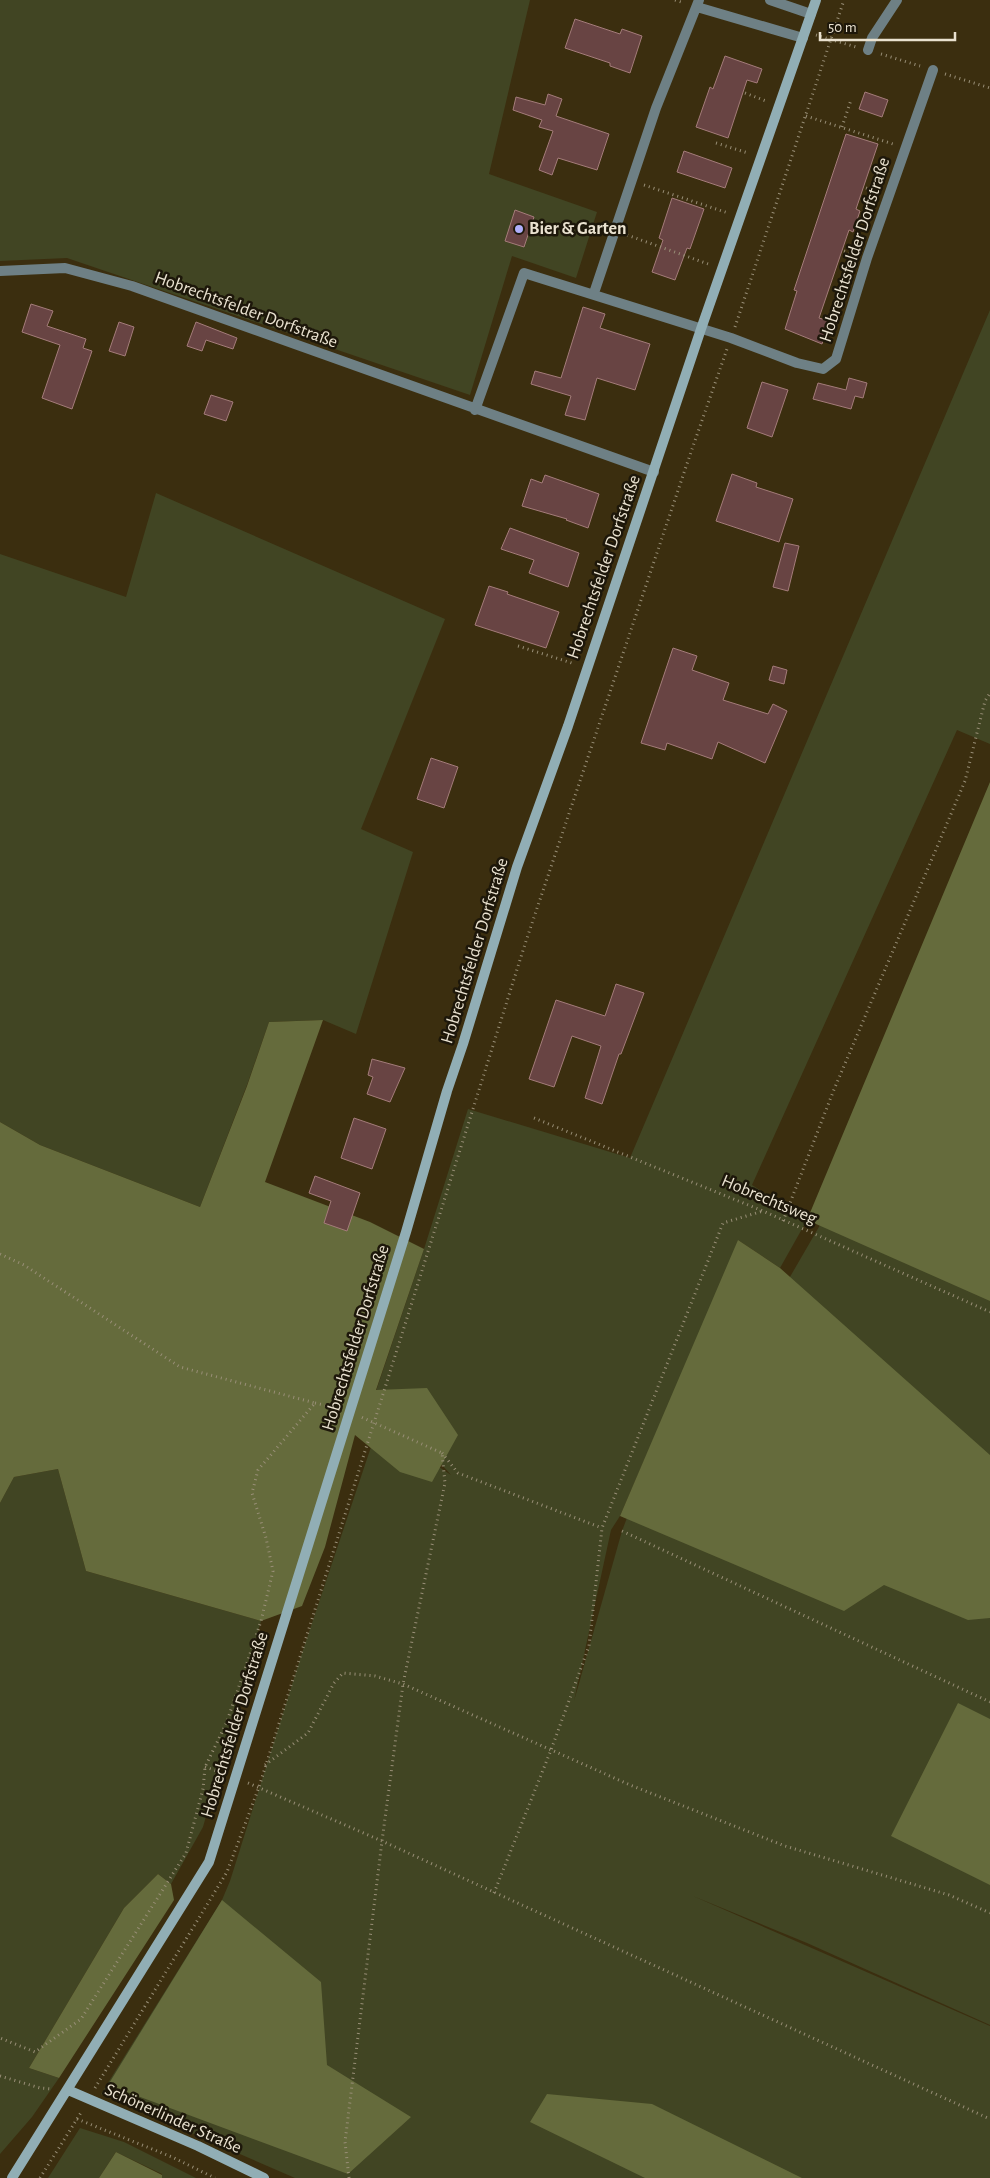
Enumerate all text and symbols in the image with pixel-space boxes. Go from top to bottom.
scale bar [820,10,955,42]
text: 50 m [828,20,857,35]
street label: Hobrechtsfelder Dorfstraße [817,155,893,345]
place label: Bier & Garten [529,220,627,238]
marker: Bier & Garten [513,223,525,235]
street label: Hobrechtsfelder Dorfstraße [152,269,340,351]
street label: Hobrechtsfelder Dorfstraße [564,473,644,661]
street label: Hobrechtsfelder Dorfstraße [438,856,512,1046]
street label: Hobrechtsweg [719,1172,819,1228]
street label: Hobrechtsfelder Dorfstraße [319,1243,393,1433]
street label: Hobrechtsfelder Dorfstraße [198,1630,272,1820]
street label: Schönerlinder Straße [102,2081,244,2157]

